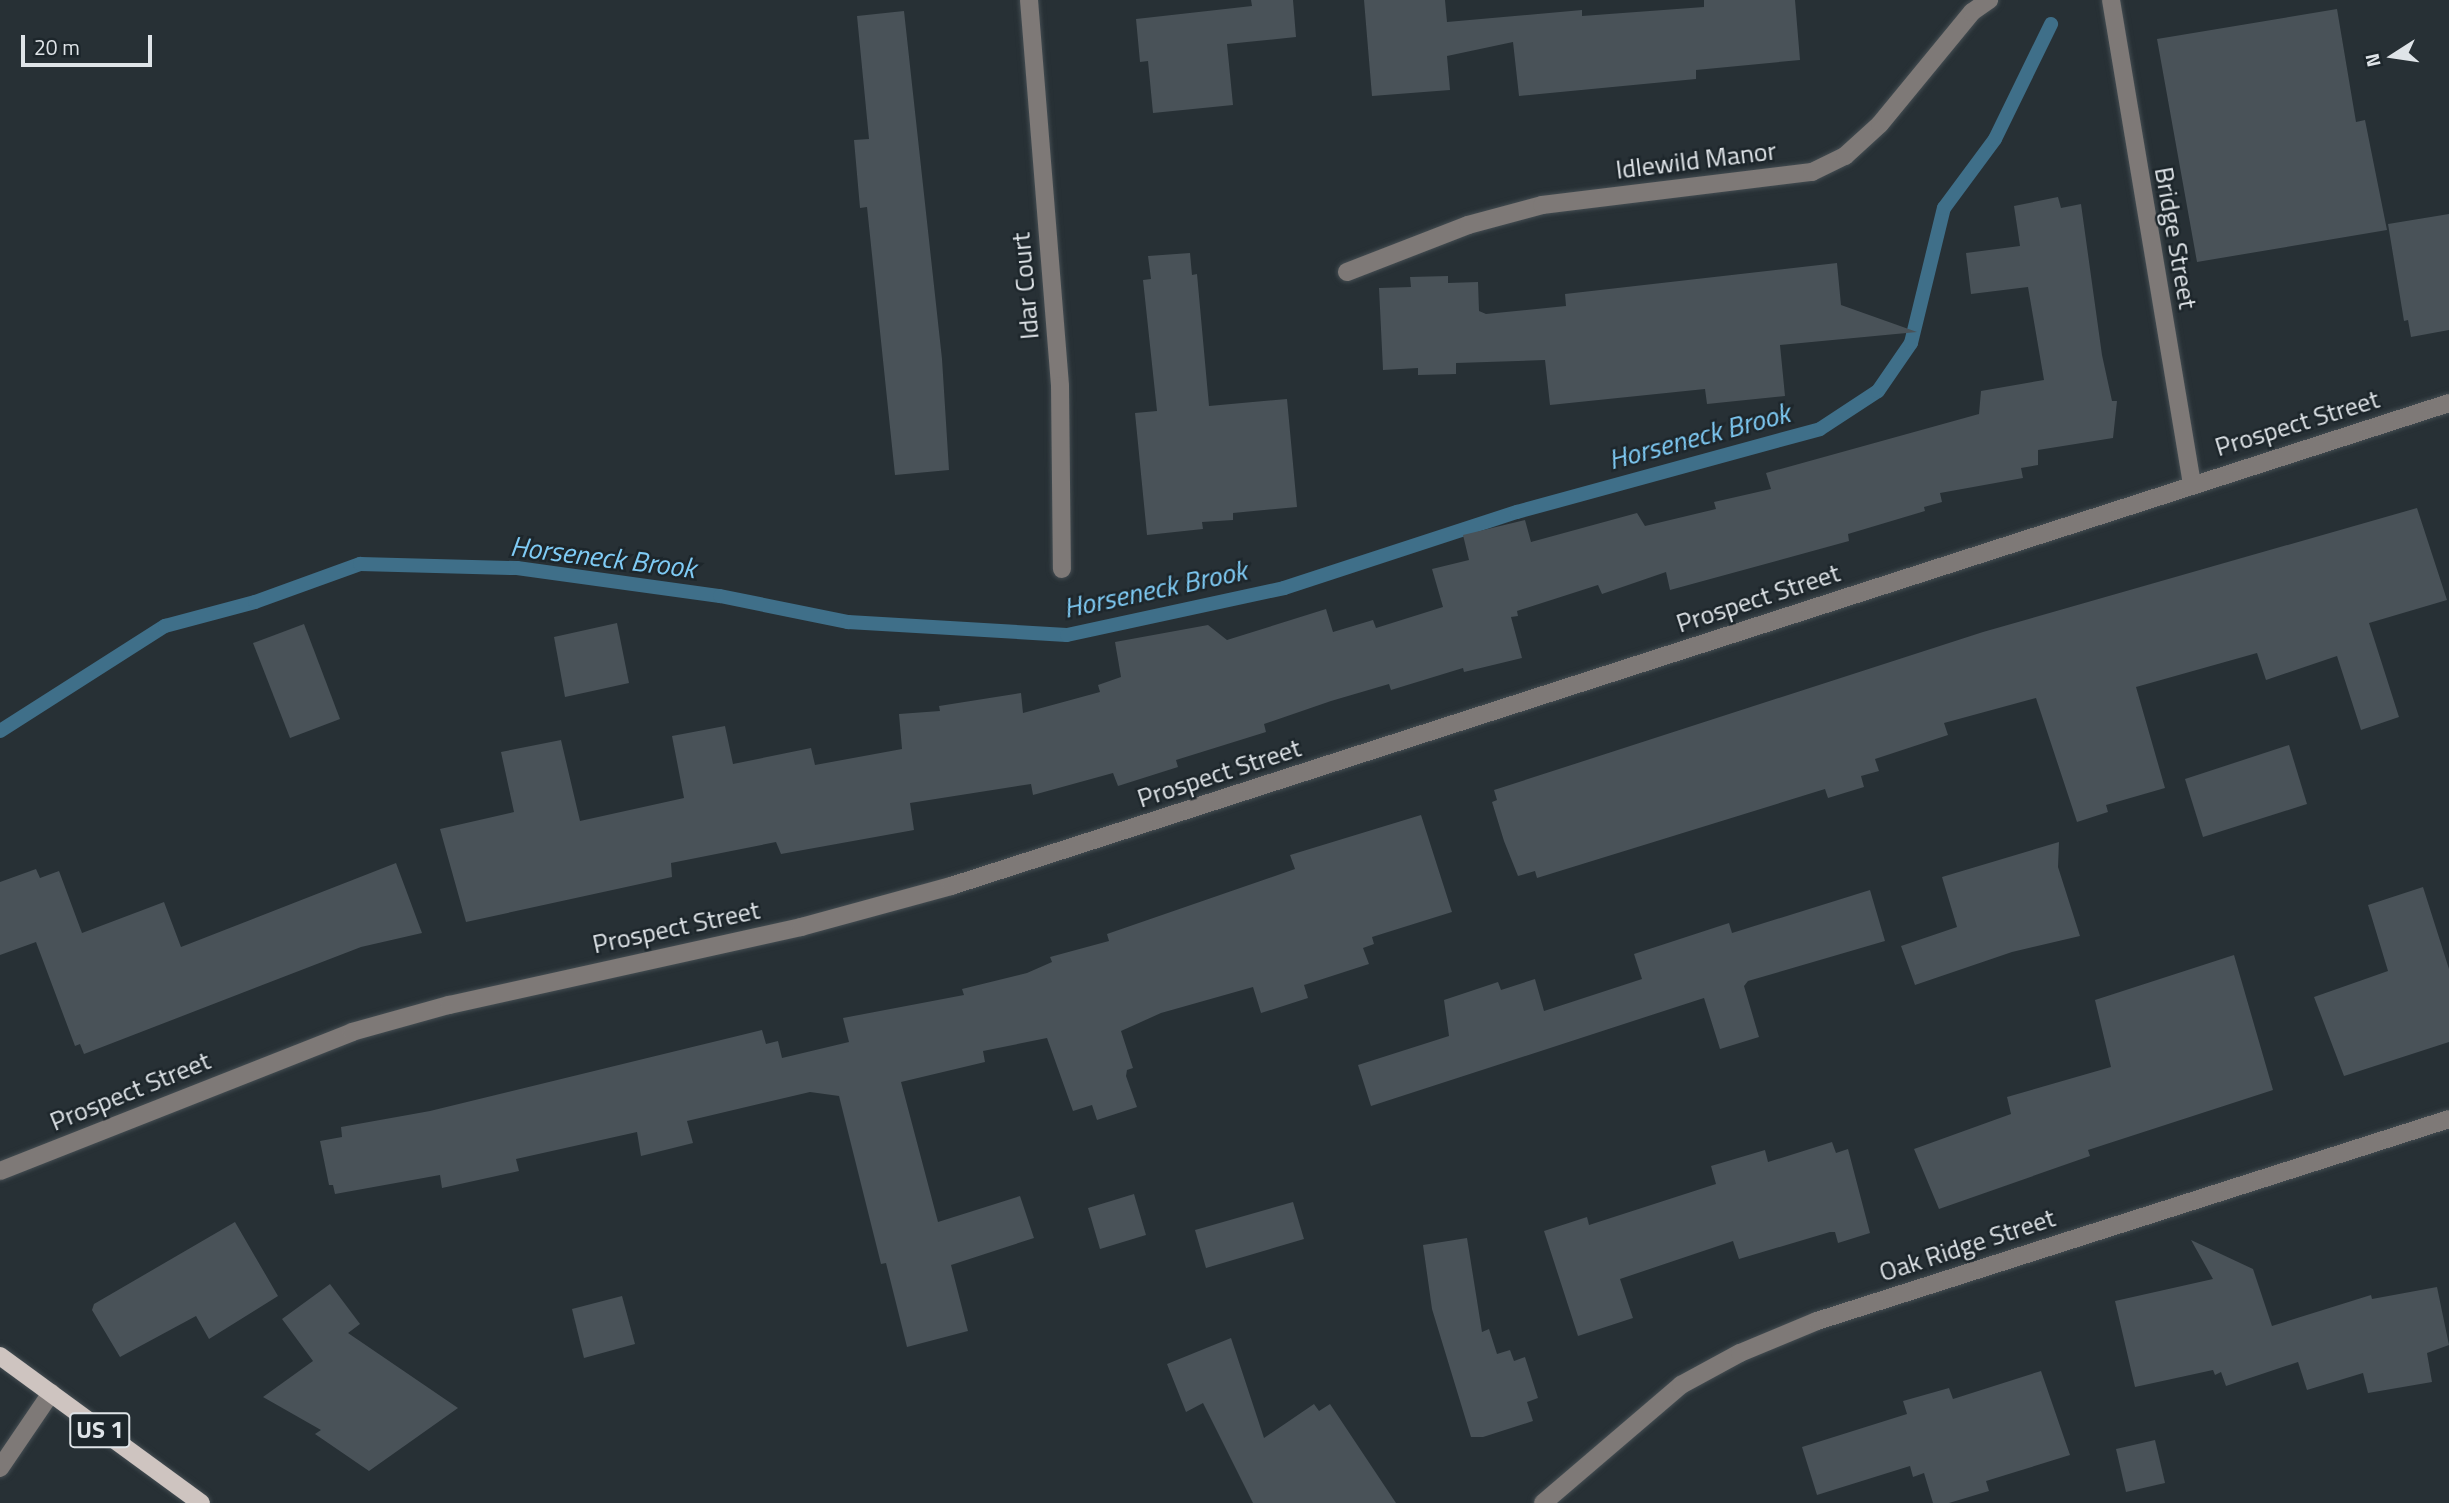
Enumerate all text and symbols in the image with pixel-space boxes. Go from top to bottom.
scale bar [24,21,156,65]
north arrow [2358,21,2428,91]
text: 20 m [34,31,80,63]
text: N [2356,51,2388,70]
street label: Idlewild Manor [1614,135,1778,185]
street label: Bridge Street [2148,165,2204,311]
street label: Idar Court [1005,231,1045,341]
street label: Prospect Street [2211,383,2383,463]
water label: Horseneck Brook [1605,396,1793,476]
water label: Horseneck Brook [508,529,698,585]
water label: Horseneck Brook [1060,553,1250,625]
street label: Prospect Street [1672,557,1844,639]
street label: Prospect Street [1133,732,1305,814]
street label: Prospect Street [590,894,762,960]
street label: Prospect Street [45,1045,215,1137]
street label: Oak Ridge Street [1875,1202,2059,1288]
road number: US 1 [68,1410,132,1450]

